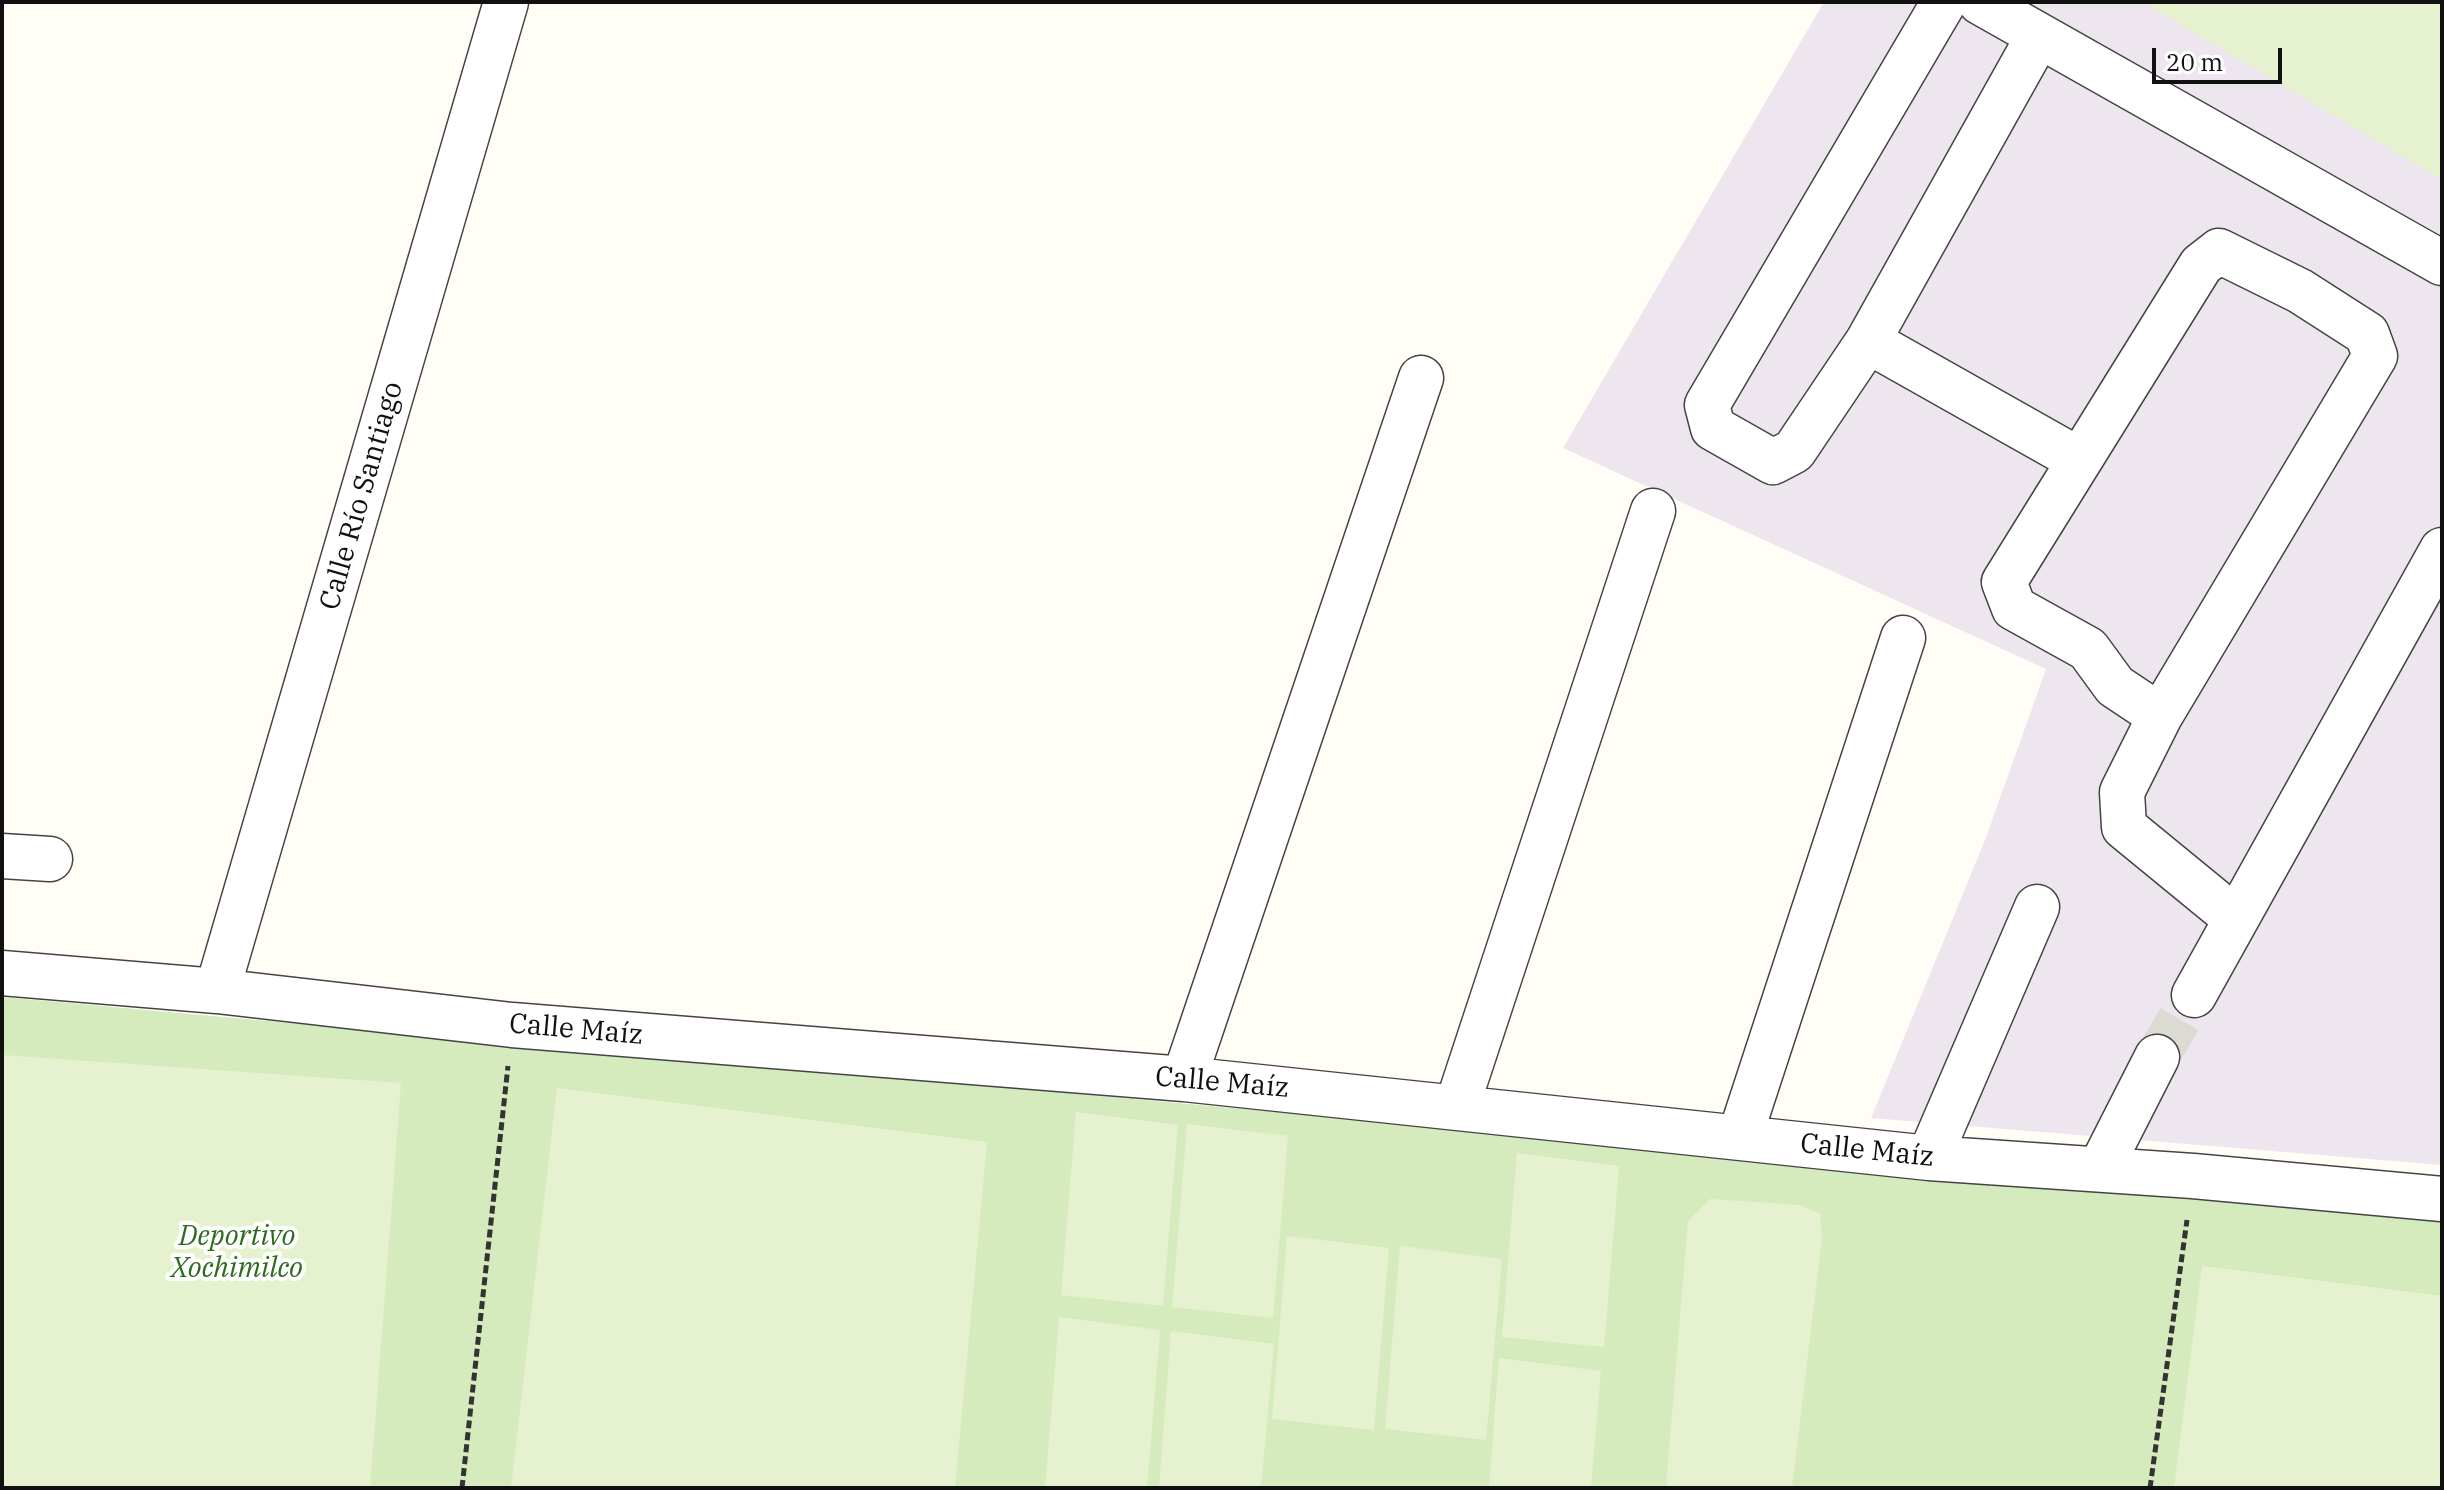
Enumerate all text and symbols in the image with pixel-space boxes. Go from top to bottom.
scale bar [2156,32,2286,82]
text: 20 m [2166,46,2223,78]
street label: Calle Río Santiago [313,378,411,614]
street label: Calle Maíz [508,1007,644,1053]
street label: Calle Maíz [1154,1060,1290,1106]
street label: Calle Maíz [1798,1127,1936,1175]
park label: Deportivo Xochimilco [171,1220,303,1286]

